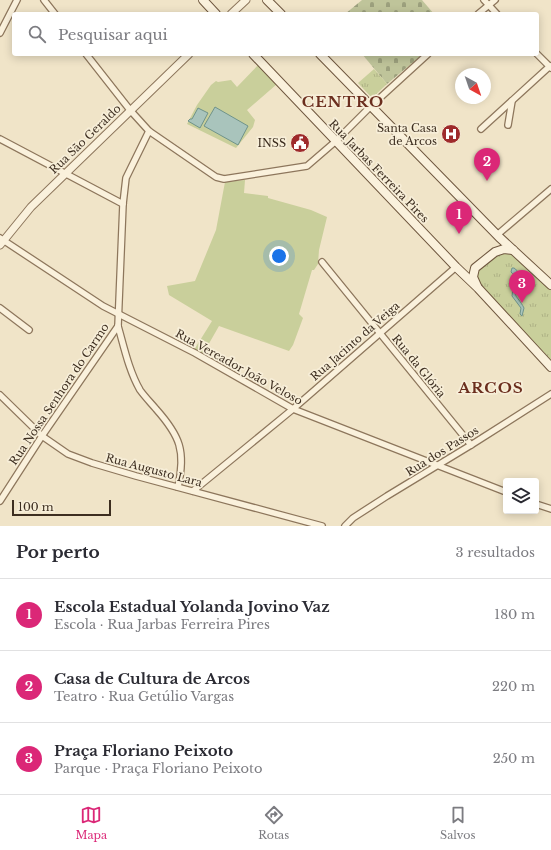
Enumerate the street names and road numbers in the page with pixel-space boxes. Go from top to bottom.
street label: Rua São Geraldo [46,101,124,177]
street label: Rua Jarbas Ferreira Pires [326,117,432,225]
street label: Rua Jacinto da Veiga [308,298,403,384]
street label: Rua Nossa Senhora do Carmo [6,320,112,468]
street label: Rua Vereador João Veloso [173,326,305,408]
street label: Rua da Glória [389,332,449,401]
street label: Rua dos Passos [403,423,481,479]
street label: Rua Augusto Lara [104,450,205,490]

